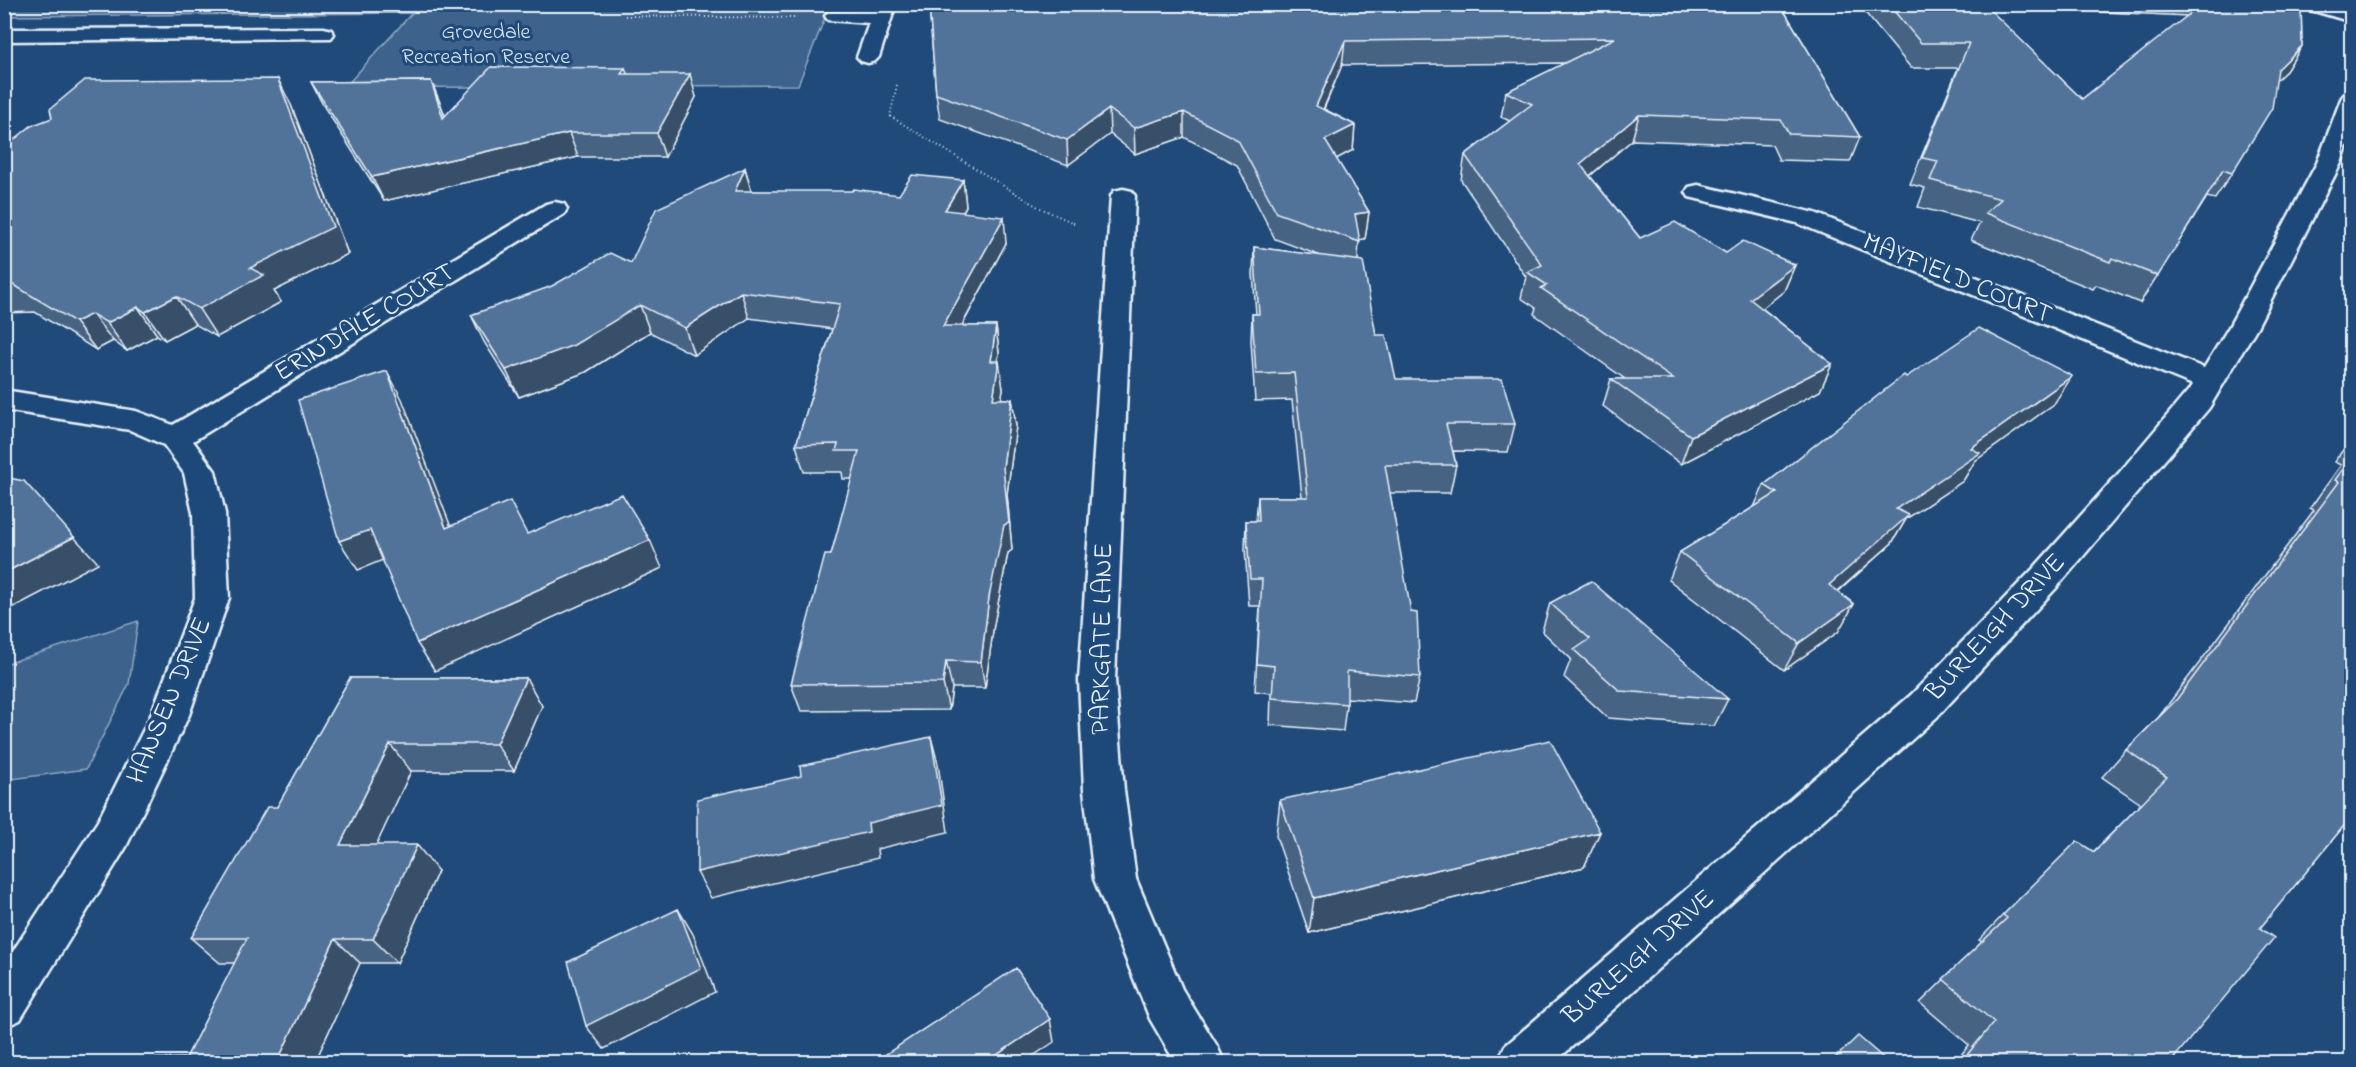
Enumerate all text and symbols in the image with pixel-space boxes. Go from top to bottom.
park label: Grovedale Recreation Reserve [402,17,570,74]
street label: MAYFIELD COURT [1856,223,2058,335]
street label: ERINDALE COURT [267,254,463,392]
street label: PARKGATE LANE [1082,543,1124,735]
street label: BURLEIGH DRIVE [1916,545,2075,712]
street label: HANSEN DRIVE [117,612,223,790]
street label: BURLEIGH DRIVE [1553,881,1724,1036]

